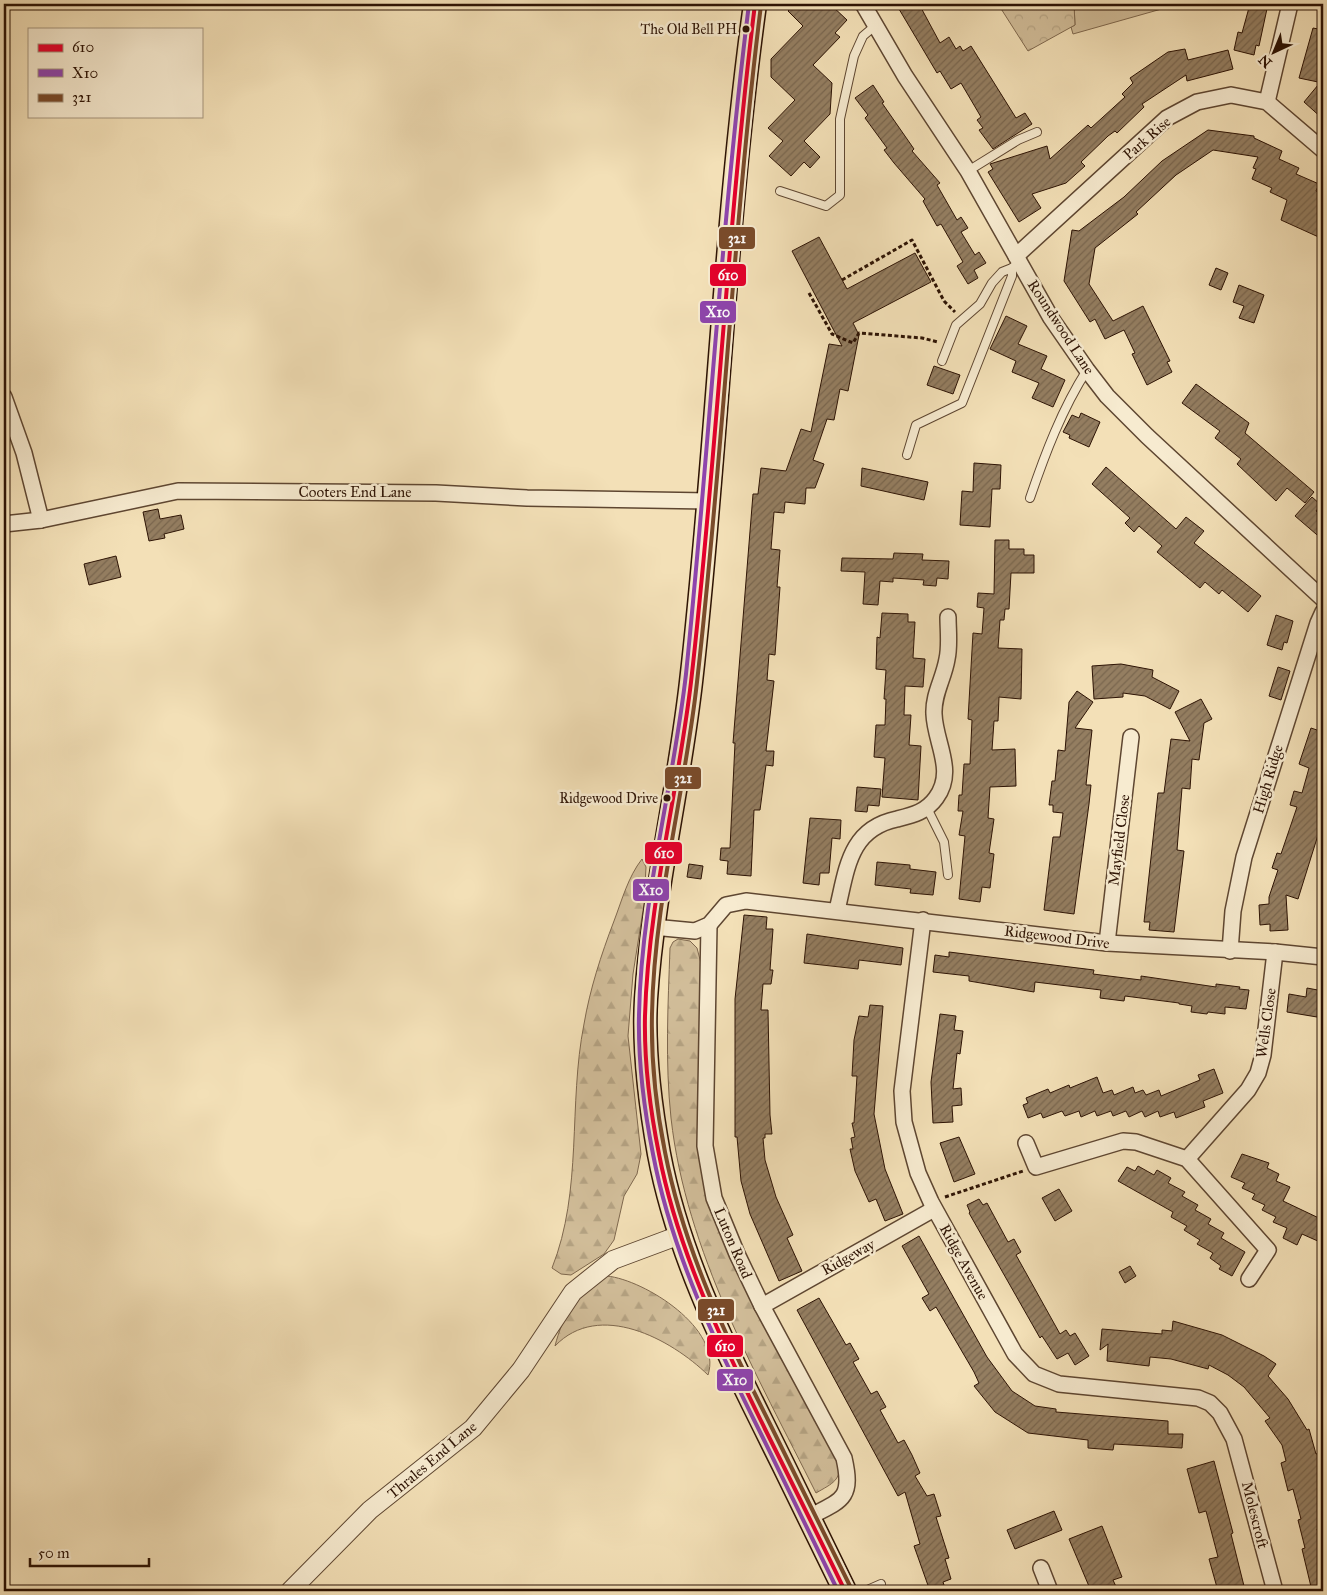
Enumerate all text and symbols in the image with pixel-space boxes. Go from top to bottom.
place label: The Old Bell PH [641,21,737,38]
marker: The Old Bell PH [741,24,751,34]
legend [28,28,202,118]
north arrow [1250,28,1300,78]
text: 610 [72,38,94,56]
text: N [1255,51,1275,71]
text: X10 [72,64,98,82]
text: 321 [72,88,91,106]
street label: Park Rise [1120,113,1174,163]
line badge: 321 [718,226,756,250]
text: 321 [728,230,746,248]
line badge: 610 [709,263,747,287]
text: 610 [718,267,738,284]
street label: Roundwood Lane [1024,276,1098,378]
line badge: X10 [699,300,737,324]
text: X10 [705,304,730,321]
street label: Cooters End Lane [299,483,411,501]
street label: High Ridge [1249,742,1287,816]
line badge: 321 [664,766,702,790]
text: 321 [674,770,692,788]
place label: Ridgewood Drive [559,790,658,807]
marker: Ridgewood Drive [662,793,672,803]
street label: Mayfield Close [1104,793,1134,887]
line badge: 610 [644,841,683,865]
text: 610 [654,845,674,862]
line badge: X10 [632,878,670,902]
text: X10 [638,882,663,899]
street label: Ridgewood Drive [1003,922,1111,952]
street label: Wells Close [1252,987,1280,1059]
street label: Luton Road [710,1205,756,1282]
street label: Ridge Avenue [936,1221,992,1303]
street label: Ridgeway [818,1235,879,1279]
line badge: 321 [697,1298,735,1322]
text: 321 [707,1302,725,1320]
line badge: 610 [706,1334,744,1358]
text: 610 [715,1338,735,1355]
line badge: X10 [716,1368,754,1392]
text: X10 [722,1372,747,1389]
street label: Thrales End Lane [384,1417,480,1503]
street label: Molescroft [1238,1480,1272,1551]
scale bar [30,1535,149,1567]
text: 50 m [38,1544,70,1562]

